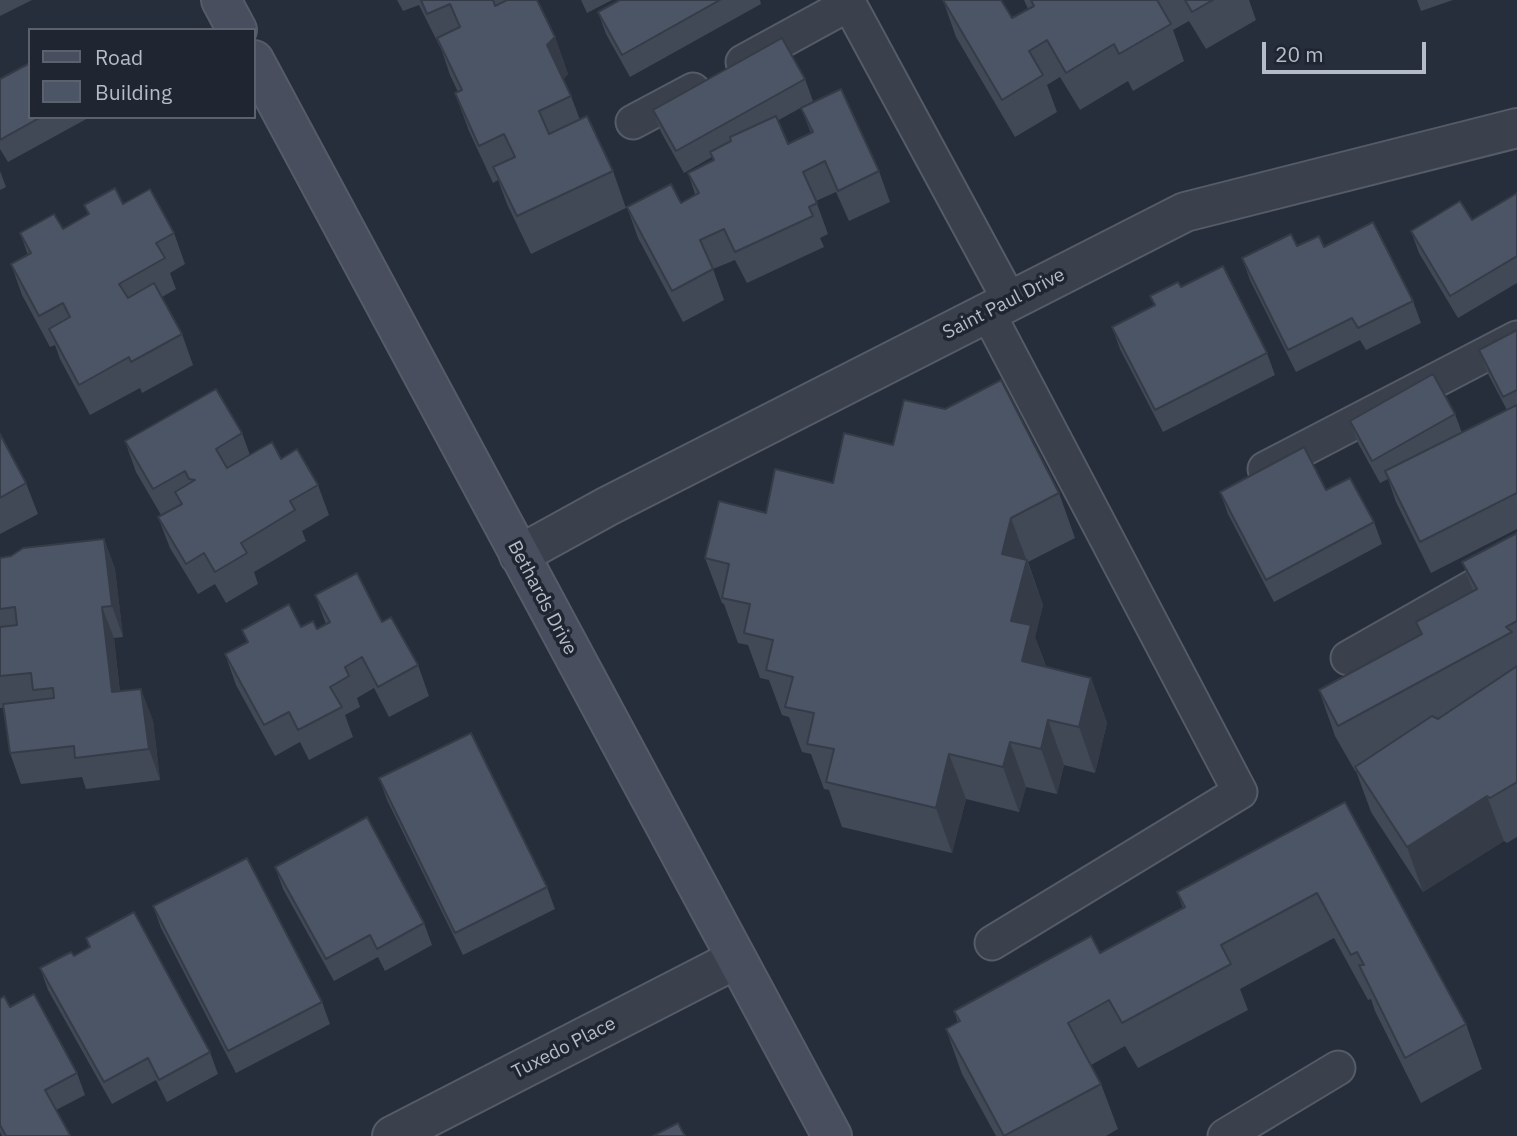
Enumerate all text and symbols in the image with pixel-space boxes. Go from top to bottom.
legend [28,28,256,119]
scale bar [1265,28,1430,72]
text: 20 m [1275,40,1324,68]
text: Road [95,43,143,71]
text: Building [95,78,172,106]
street label: Saint Paul Drive [939,263,1069,345]
street label: Bethards Drive [502,537,582,659]
street label: Tuxedo Place [508,1012,620,1084]

